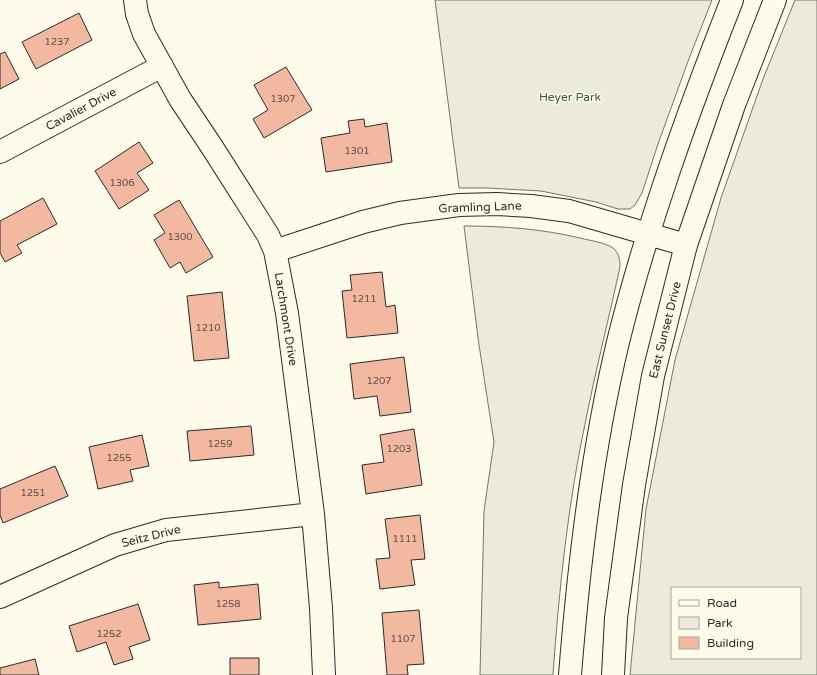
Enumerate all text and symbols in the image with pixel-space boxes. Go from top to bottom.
house number: 1237 [44,36,70,48]
street label: Cavalier Drive [43,84,119,134]
park label: Heyer Park [539,90,602,104]
house number: 1307 [270,93,296,105]
house number: 1301 [344,145,370,157]
house number: 1306 [109,177,135,189]
street label: Gramling Lane [438,199,522,215]
house number: 1300 [167,231,193,243]
street label: Larchmont Drive [272,271,300,367]
street label: East Sunset Drive [646,280,684,380]
house number: 1211 [351,293,377,305]
house number: 1210 [195,322,221,334]
house number: 1207 [366,375,392,387]
house number: 1259 [207,438,233,450]
house number: 1203 [386,443,412,455]
house number: 1255 [106,452,132,464]
house number: 1251 [20,487,46,499]
street label: Seitz Drive [120,522,182,550]
house number: 1111 [392,533,418,545]
legend [671,587,801,659]
text: Road [707,596,737,610]
house number: 1258 [215,598,241,610]
text: Park [707,616,733,630]
house number: 1252 [96,628,122,640]
house number: 1107 [390,633,416,645]
text: Building [707,636,754,650]

